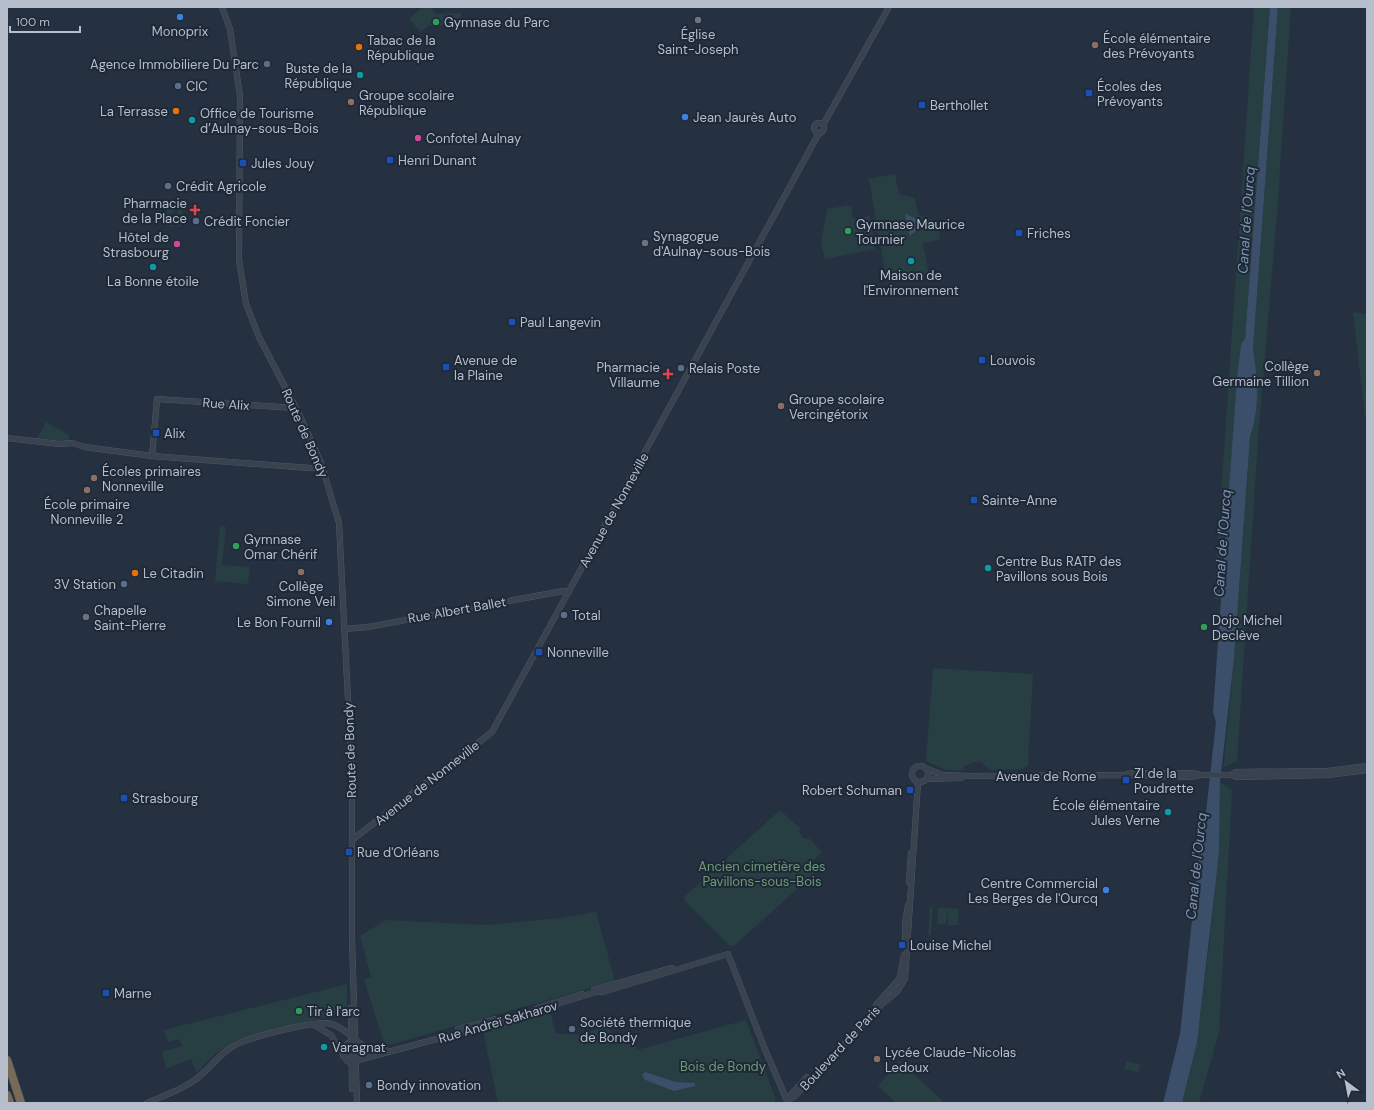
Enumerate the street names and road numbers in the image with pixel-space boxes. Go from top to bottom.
street label: Route de Bondy [278,386,332,480]
street label: Rue Alix [202,394,251,414]
street label: Avenue de Nonneville [575,450,653,570]
street label: Rue Albert Ballet [407,593,507,627]
street label: Route de Bondy [340,702,360,798]
street label: Avenue de Nonneville [371,737,483,829]
street label: Avenue de Rome [996,768,1096,785]
street label: Rue Andreï Sakharov [437,997,560,1047]
street label: Boulevard de Paris [796,1002,884,1094]

